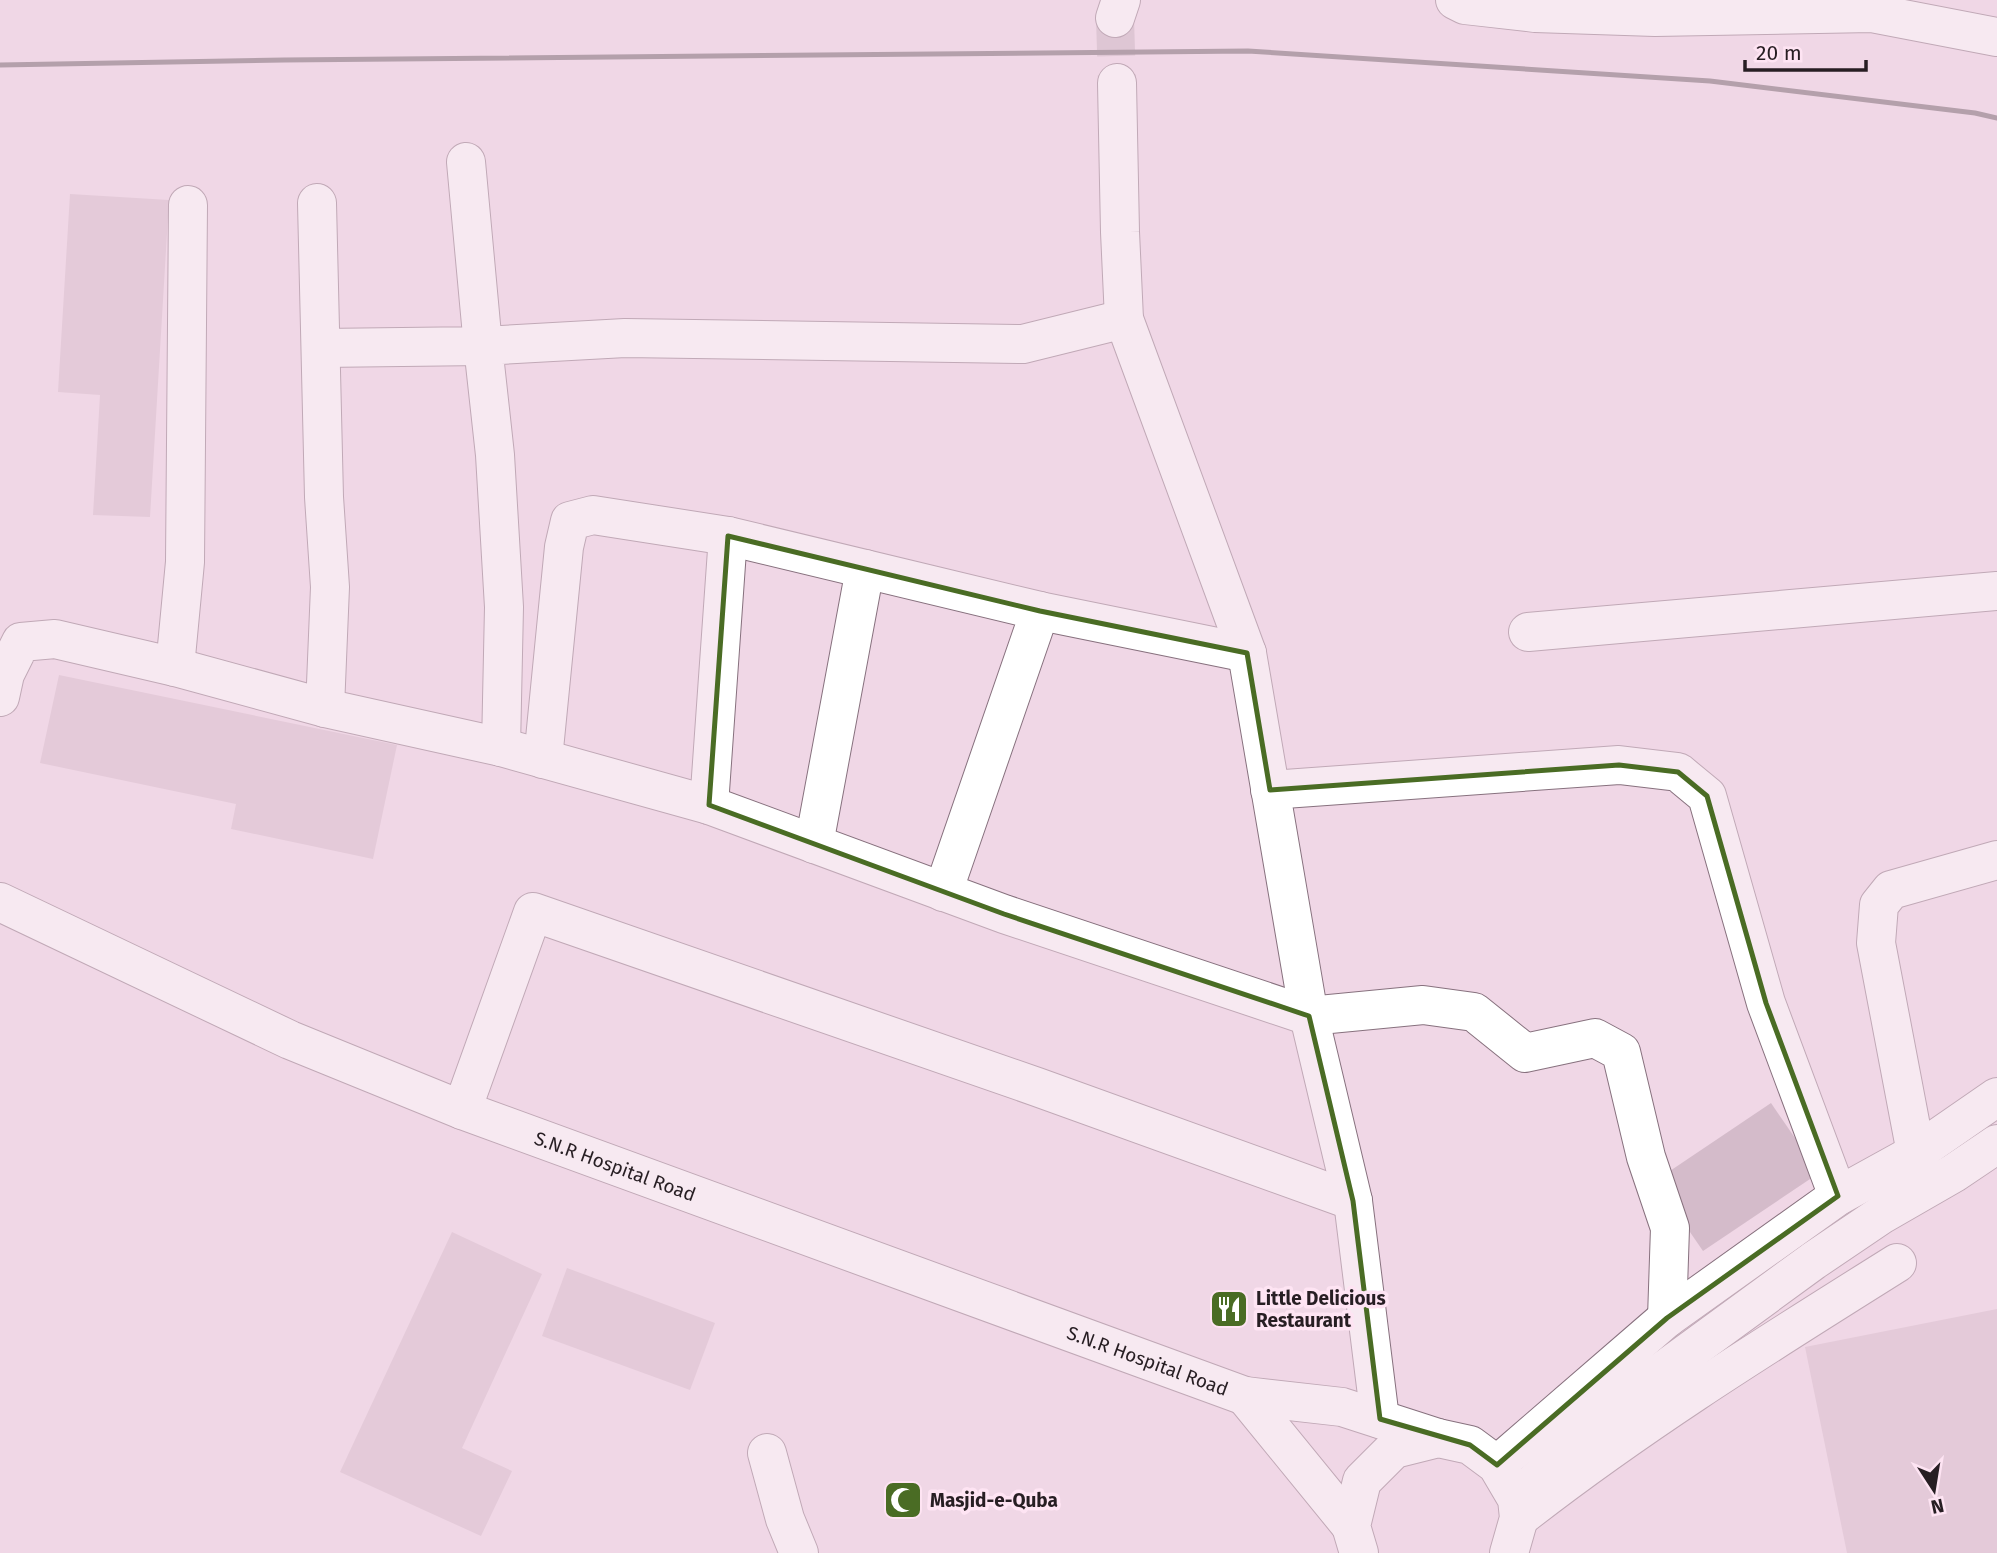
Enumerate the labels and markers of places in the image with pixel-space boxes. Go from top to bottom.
place label: Little Delicious Restaurant [1256,1287,1386,1332]
restaurant icon: Little Delicious Restaurant [1208,1288,1250,1330]
mosque icon: Masjid-e-Quba [882,1479,924,1521]
place label: Masjid-e-Quba [930,1489,1058,1512]

